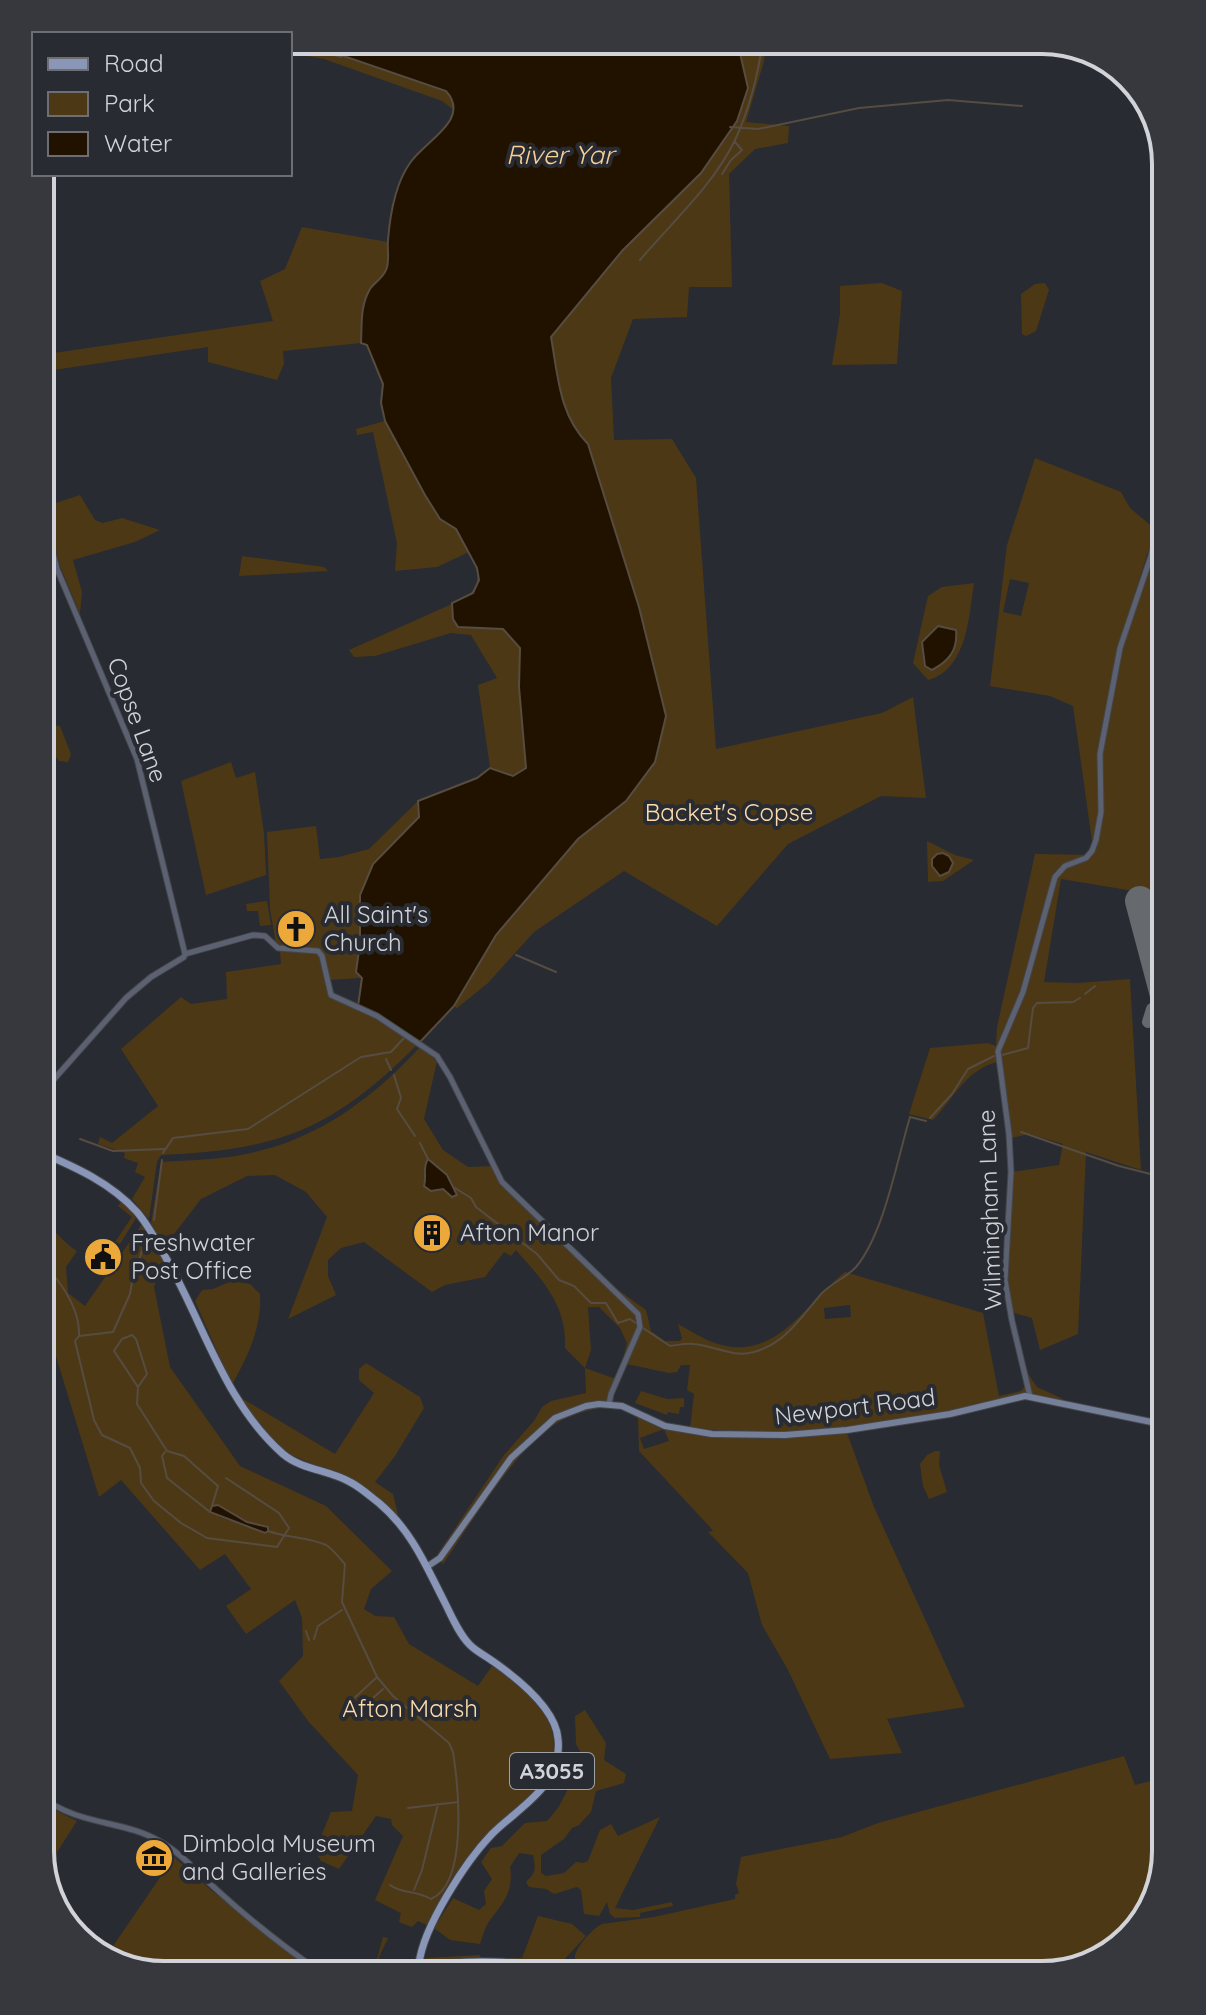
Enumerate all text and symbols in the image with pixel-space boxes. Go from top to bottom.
legend [32,32,292,176]
text: Road [104,48,164,78]
text: Park [104,88,155,118]
text: Water [104,128,172,158]
water label: River Yar [506,138,617,171]
street label: Copse Lane [101,653,174,786]
park label: Backet's Copse [645,797,813,827]
place label: All Saint's Church [324,899,428,957]
church icon: All Saint's Church [275,908,317,950]
street label: Wilmingham Lane [971,1109,1008,1311]
building icon: Afton Manor [411,1212,453,1254]
place label: Afton Manor [460,1217,599,1247]
place label: Freshwater Post Office [131,1227,255,1285]
public building icon: Freshwater Post Office [82,1236,124,1278]
street label: Newport Road [773,1381,937,1431]
park label: Afton Marsh [342,1693,478,1723]
road number: A3055 [510,1753,594,1789]
place label: Dimbola Museum and Galleries [182,1828,376,1886]
museum icon: Dimbola Museum and Galleries [133,1837,175,1879]

